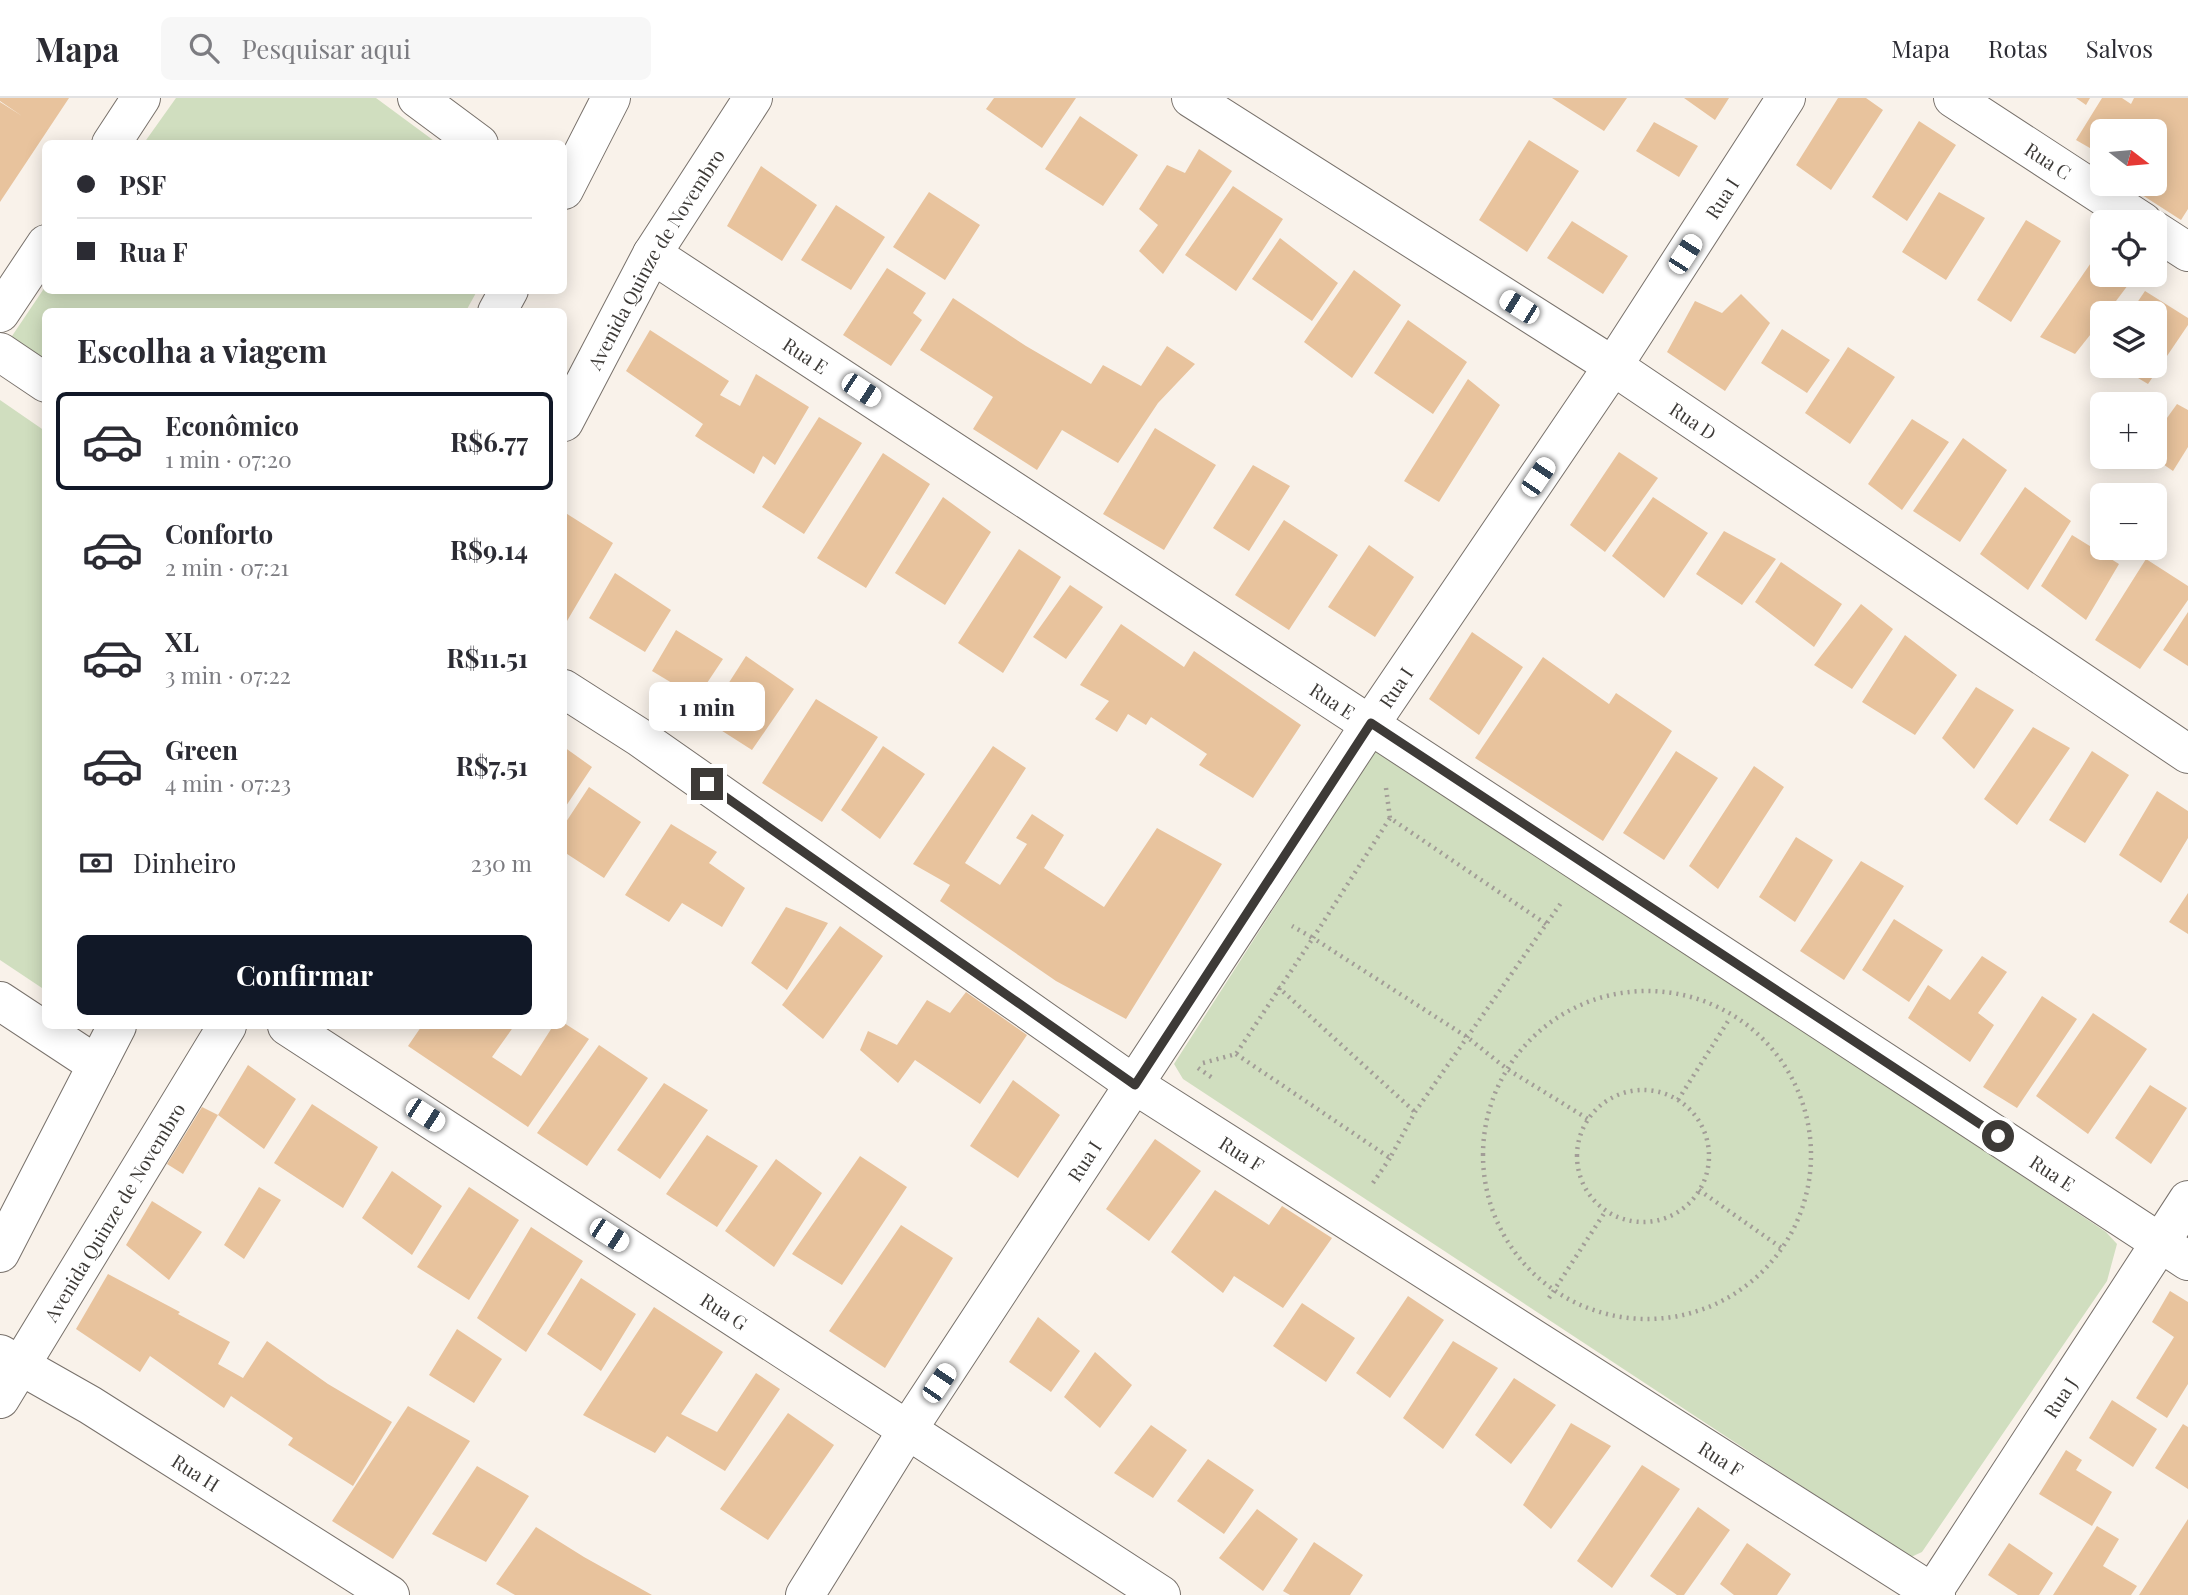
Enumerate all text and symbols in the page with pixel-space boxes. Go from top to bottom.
search box [161,17,651,80]
text: Mapa [35,26,119,70]
icon: search [185,29,223,67]
text: Pesquisar aqui [241,31,411,66]
text: Mapa [1891,32,1950,64]
text: Rotas [1988,32,2048,64]
text: Salvos [2086,32,2153,64]
north arrow [2090,119,2166,196]
map controls [2090,119,2167,560]
street label: Rua C [2020,136,2077,185]
street label: Avenida Quinze de Novembro [580,144,730,375]
text: PSF [119,167,166,202]
street label: Rua I [1699,172,1744,223]
button: locate [2090,210,2167,287]
car [1665,231,1706,277]
text: Rua F [119,234,188,269]
car [1496,287,1543,327]
button: layers [2090,301,2167,378]
text: Escolha a viagem [77,328,327,371]
street label: Rua E [778,331,833,379]
car [838,370,885,410]
button: + [2090,392,2167,469]
street label: Rua D [1665,395,1722,445]
text: Econômico [165,408,299,443]
icon: car [81,410,144,473]
text: R$6.77 [450,424,528,459]
text: 1 min · 07:20 [165,443,292,474]
car [1518,454,1559,500]
button: − [2090,483,2167,560]
text: Conforto [165,516,273,551]
icon: car [81,518,144,581]
text: R$9.14 [450,532,528,567]
text: 2 min · 07:21 [165,551,289,582]
text: XL [165,624,199,659]
icon: car [81,626,144,689]
text: R$11.51 [447,640,528,675]
text: 3 min · 07:22 [165,659,291,690]
street label: Rua I [1372,662,1418,713]
street label: Rua E [1305,676,1360,725]
callout: 1 min [649,682,765,732]
text: 1 min [679,691,735,722]
text: Green [165,732,238,767]
icon: car [81,734,144,797]
text: R$7.51 [456,748,528,783]
text: 4 min · 07:23 [165,767,291,798]
route end [691,768,723,800]
icon: cash [77,844,115,882]
text: Dinheiro [133,845,236,880]
text: 230 m [471,847,532,878]
button: Confirmar [77,935,532,1015]
car [402,1095,449,1135]
street label: Avenida Quinze de Novembro [37,1098,190,1327]
route start [1982,1120,2014,1152]
street label: Rua F [1215,1129,1270,1177]
street label: Rua I [1061,1135,1107,1186]
street label: Rua E [2025,1148,2080,1197]
car [586,1215,633,1255]
street label: Rua G [696,1286,753,1336]
car [919,1360,960,1406]
street label: Rua J [2037,1372,2082,1423]
street label: Rua F [1694,1434,1749,1482]
street label: Rua H [167,1447,225,1497]

